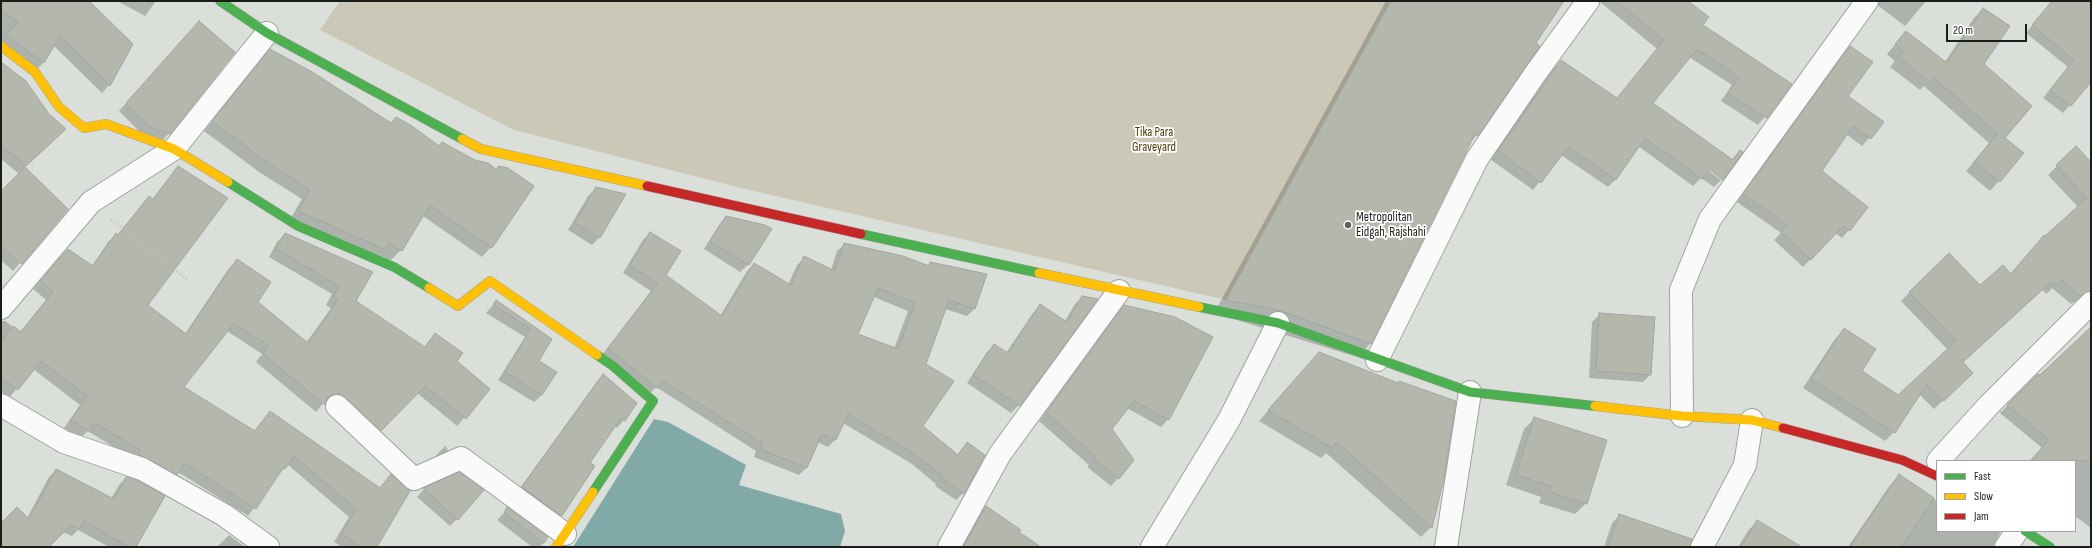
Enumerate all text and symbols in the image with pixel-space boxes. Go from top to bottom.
scale bar [1948,16,2029,42]
text: 20 m [1953,23,1973,38]
park label: Tika Para Graveyard [1132,125,1176,156]
place label: Metropolitan Eidgah, Rajshahi [1356,210,1426,241]
marker: Metropolitan Eidgah, Rajshahi [1343,220,1353,230]
legend [1936,460,2076,532]
text: Fast [1974,469,1991,484]
text: Slow [1974,489,1993,504]
text: Jam [1974,509,1989,524]

